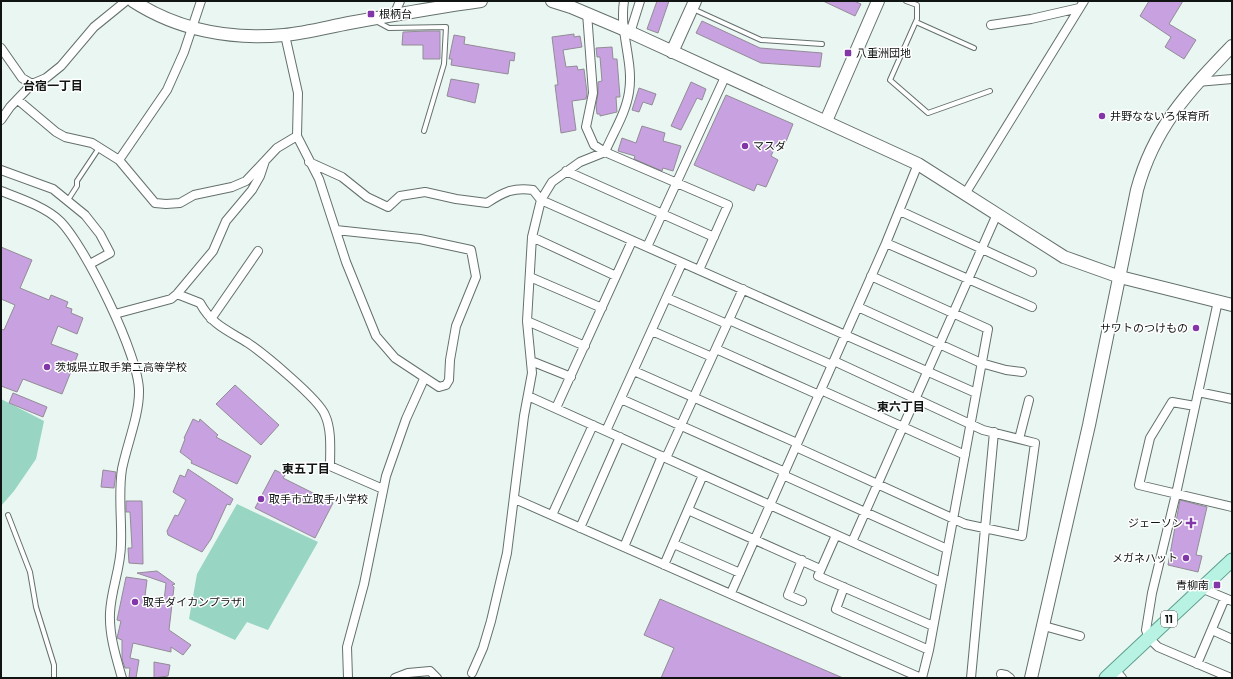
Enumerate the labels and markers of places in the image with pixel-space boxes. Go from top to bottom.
place label: 根柄台 [379,7,412,21]
marker: 根柄台 [366,9,376,19]
place label: 八重洲団地 [856,46,911,60]
marker: 八重洲団地 [843,48,853,58]
place label: 井野なないろ保育所 [1110,109,1210,123]
marker: 井野なないろ保育所 [1097,111,1107,121]
place label: マスダ [753,139,786,153]
marker: マスダ [740,141,750,151]
place label: サワトのつけもの [1100,321,1188,335]
marker: サワトのつけもの [1191,323,1201,333]
place label: 茨城県立取手第二高等学校 [55,360,187,374]
marker: 茨城県立取手第二高等学校 [42,362,52,372]
place label: 取手市立取手小学校 [269,492,368,506]
marker: 取手市立取手小学校 [256,494,266,504]
place label: ジェーソン [1128,516,1183,530]
marker: ジェーソン [1186,518,1196,528]
place label: メガネハット [1112,551,1178,565]
marker: メガネハット [1181,553,1191,563]
place label: 青柳南 [1176,578,1209,592]
marker: 青柳南 [1212,580,1222,590]
place label: 取手ダイカンプラザI [143,595,245,609]
marker: 取手ダイカンプラザI [130,597,140,607]

